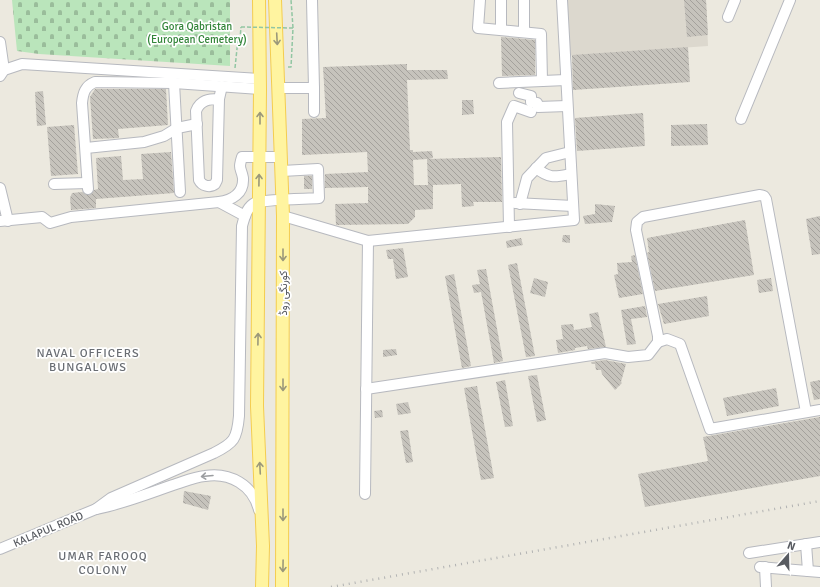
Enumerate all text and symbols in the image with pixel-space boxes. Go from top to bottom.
park label: Gora Qabristan (European Cemetery) [147,20,247,46]
one-way arrow [273,32,281,45]
one-way arrow [256,112,264,125]
one-way arrow [256,174,263,187]
one-way arrow [279,248,287,261]
street label: کورنگی روڈ [277,270,290,315]
one-way arrow [254,333,262,346]
district label: NAVAL OFFICERS BUNGALOWS [36,346,140,375]
one-way arrow [279,378,287,391]
one-way arrow [256,462,263,475]
one-way arrow [201,472,214,480]
one-way arrow [279,508,287,521]
street label: KALAPUL ROAD [11,509,85,550]
north arrow [768,535,808,575]
text: N [785,539,797,553]
district label: UMAR FAROOQ COLONY [58,549,148,578]
one-way arrow [279,559,286,572]

